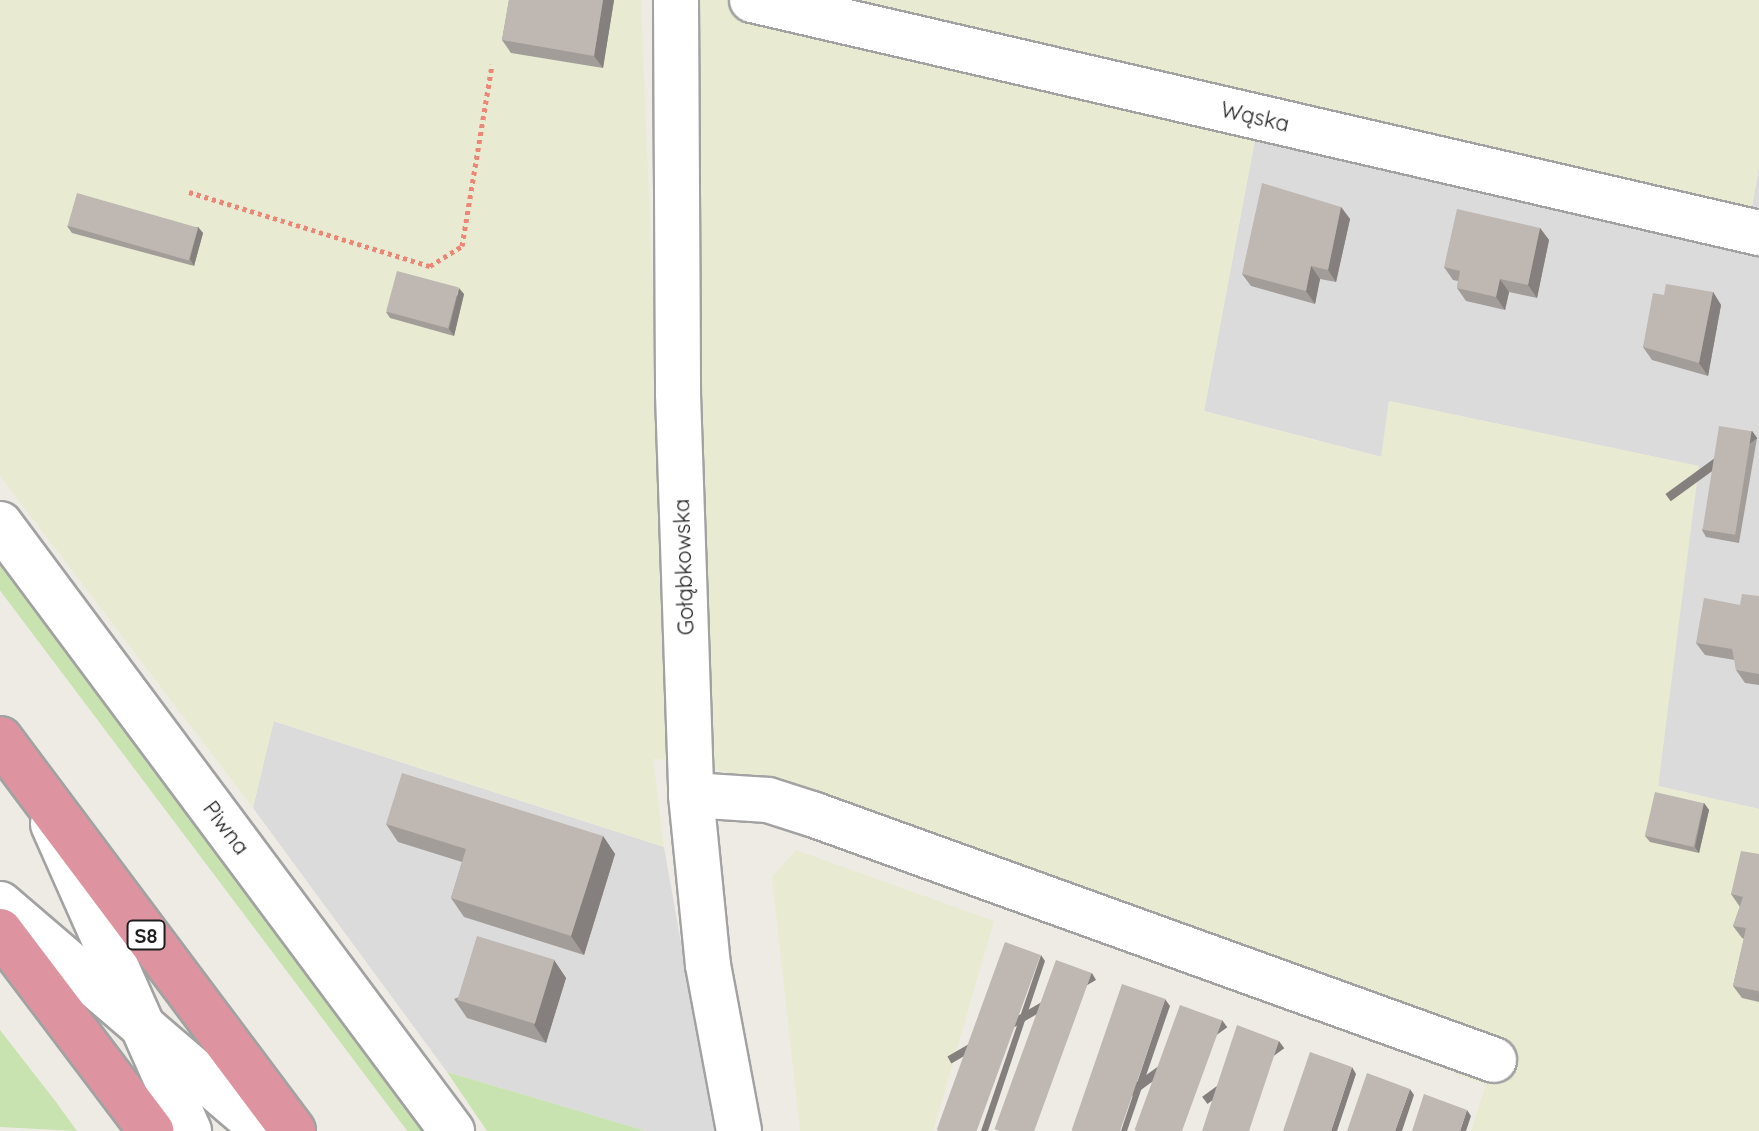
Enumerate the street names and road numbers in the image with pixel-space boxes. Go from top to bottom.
street label: Wąska [1218,96,1292,138]
street label: Gołąbkowska [668,498,700,636]
street label: Piwna [197,796,255,860]
road number: S8 [126,919,166,951]

